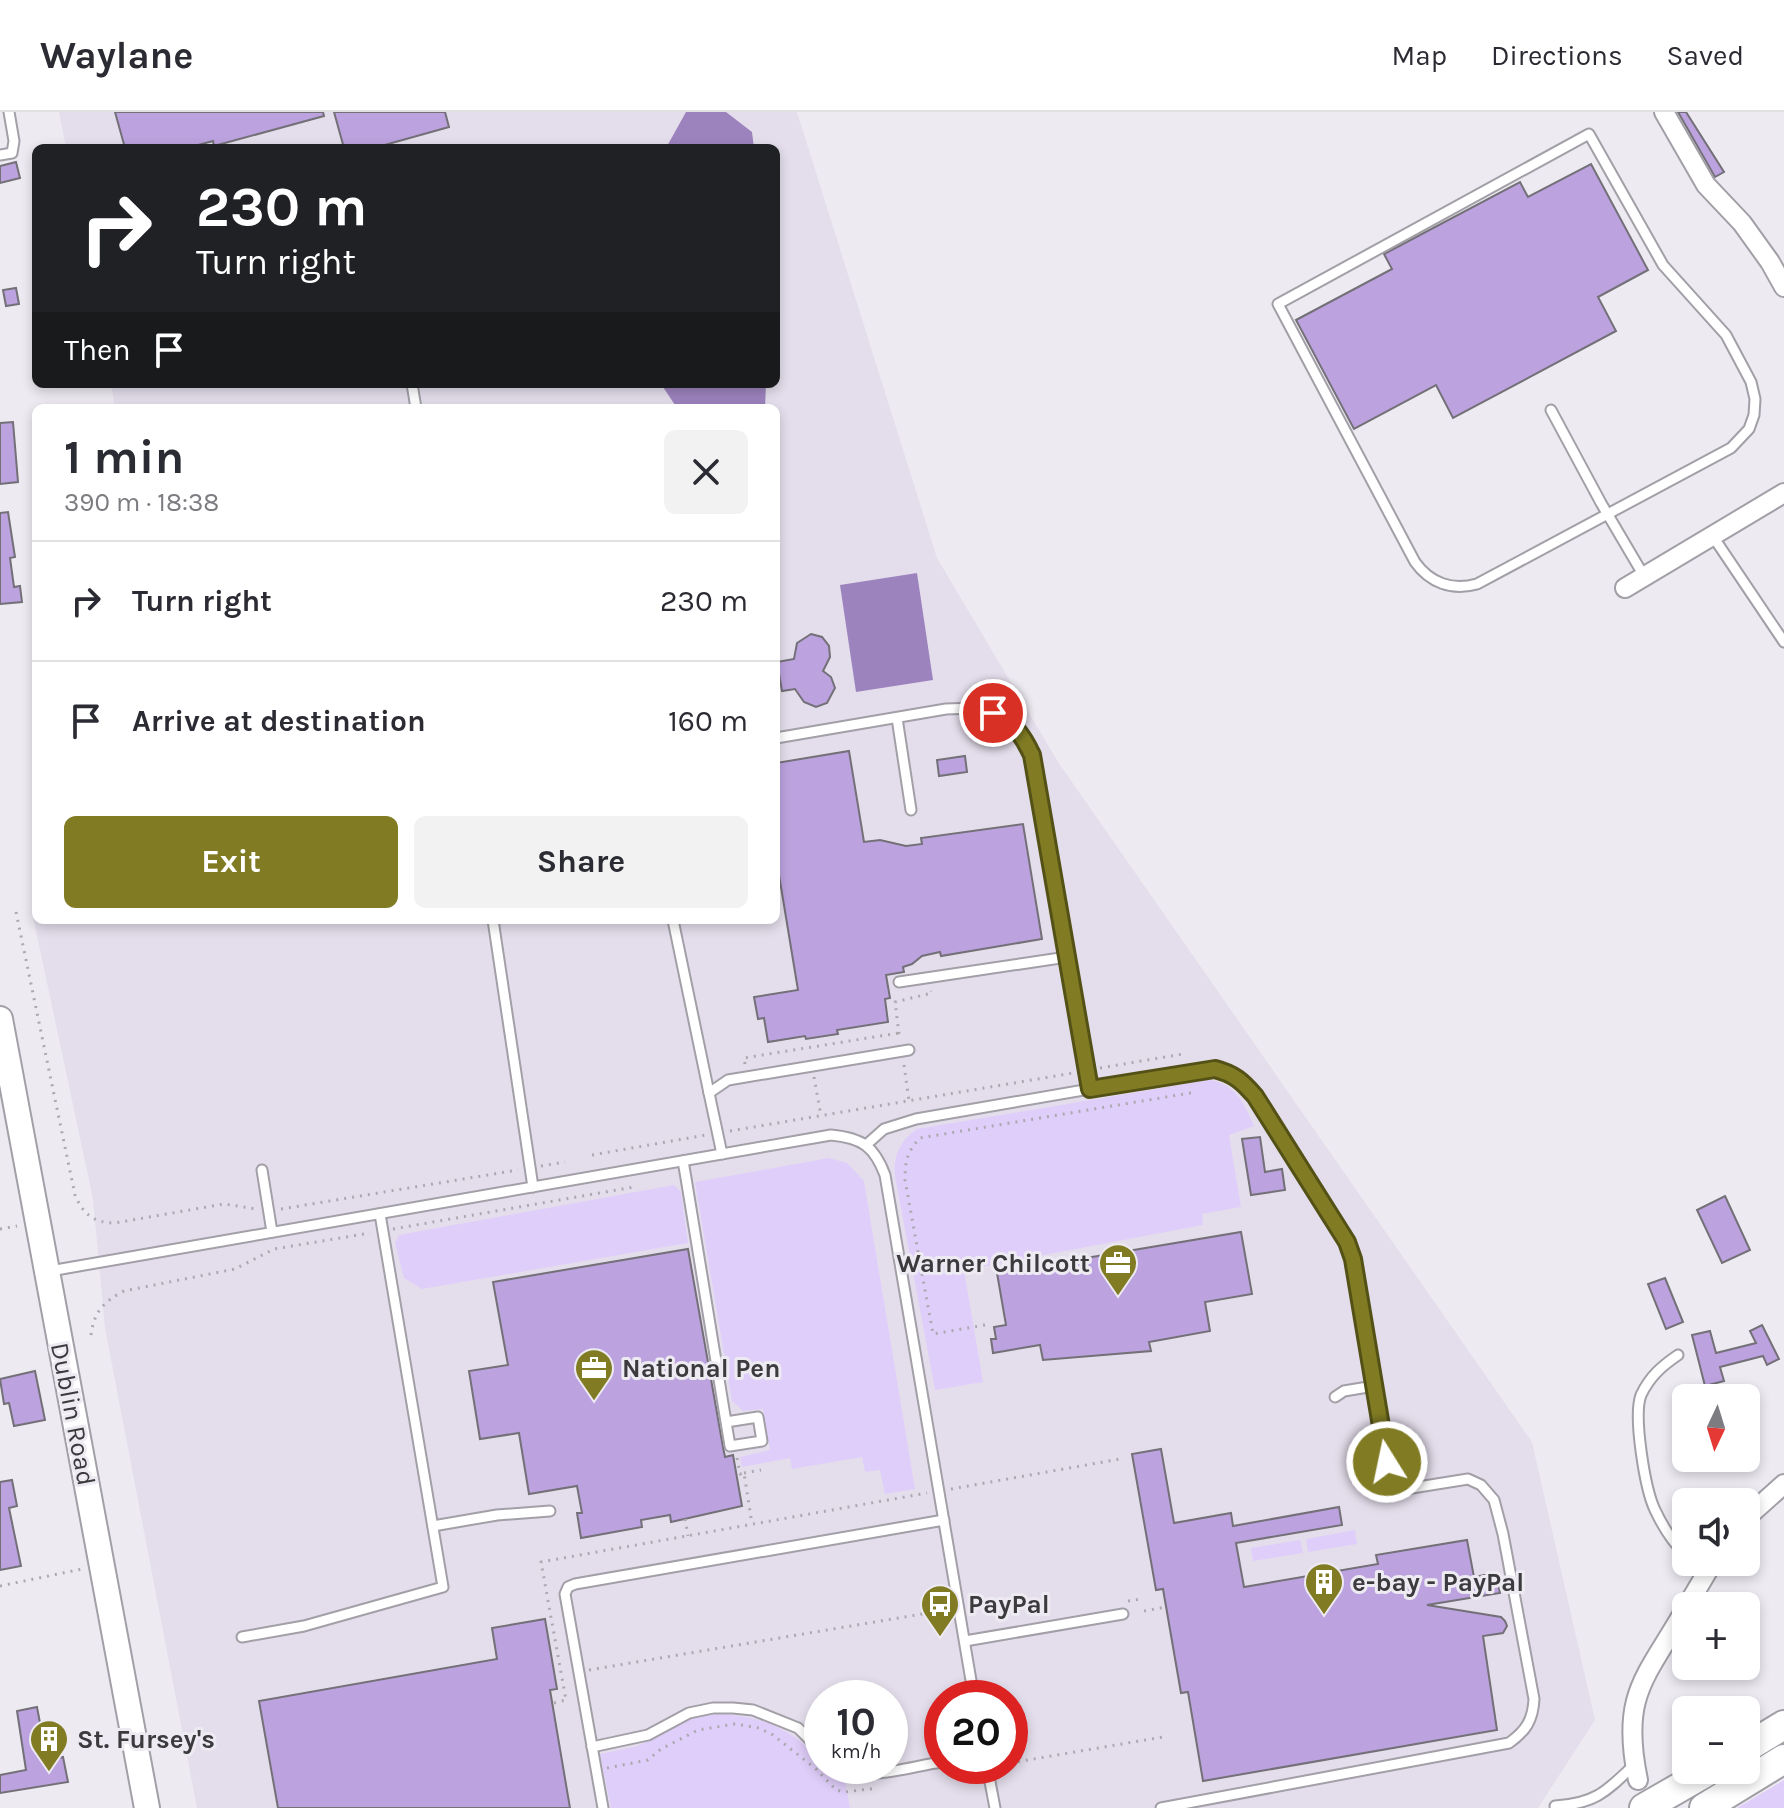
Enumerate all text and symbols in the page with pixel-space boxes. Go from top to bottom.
text: Waylane [40,33,193,78]
text: Map [1392,39,1447,72]
text: Directions [1491,39,1623,72]
text: Saved [1667,39,1744,72]
text: 230 m [196,174,367,239]
icon: right [64,176,168,280]
text: Turn right [196,241,356,283]
icon: arrive [147,328,191,372]
text: Then [64,332,131,368]
text: 1 min [64,429,184,485]
button: close [664,430,748,514]
text: 390 m · 18:38 [64,487,219,518]
icon: right [64,579,108,623]
text: Turn right [132,583,272,619]
text: 230 m [660,583,748,619]
pin [959,679,1027,747]
icon: arrive [971,691,1015,735]
icon: arrive [64,699,108,743]
text: Arrive at destination [132,703,426,739]
text: 160 m [668,703,748,739]
button: Exit [64,816,398,908]
button: Share [414,816,748,908]
office icon: Warner Chilcott [1097,1242,1139,1297]
place label: Warner Chilcott [896,1248,1090,1279]
street label: Dublin Road [44,1340,102,1488]
office icon: National Pen [573,1347,615,1402]
place label: National Pen [622,1353,780,1384]
north arrow [1672,1384,1760,1472]
map controls [1672,1384,1760,1784]
position arrow [1345,1420,1429,1504]
button: sound [1672,1488,1760,1576]
building icon: e-bay - PayPal [1303,1561,1345,1616]
place label: e-bay - PayPal [1352,1567,1524,1598]
bus stop icon: PayPal [919,1583,961,1638]
place label: PayPal [968,1589,1050,1620]
button: + [1672,1592,1760,1680]
speed limit sign: 20 [924,1680,1028,1784]
button: − [1672,1696,1760,1784]
text: 10 [836,1698,876,1745]
building icon: St. Fursey's [28,1718,70,1773]
place label: St. Fursey's [77,1724,215,1755]
text: km/h [831,1740,881,1763]

